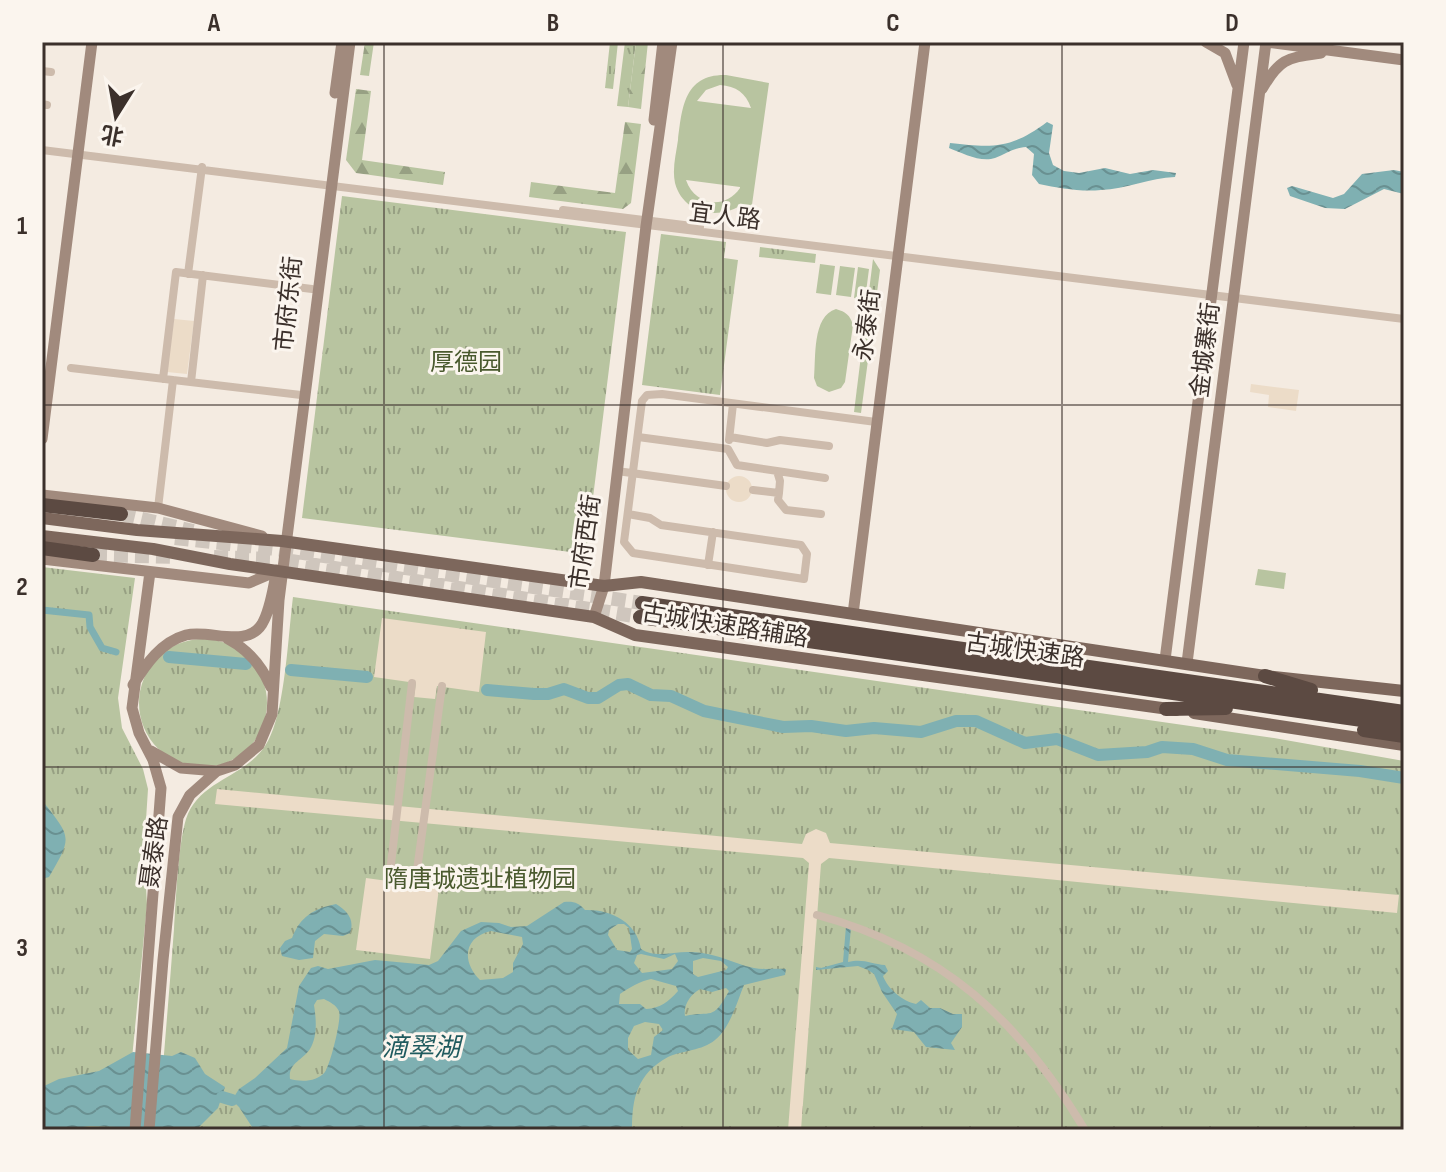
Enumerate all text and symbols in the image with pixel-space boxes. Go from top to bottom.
text: A [207,8,221,39]
text: B [547,8,559,39]
text: C [886,8,900,39]
text: D [1225,8,1239,39]
north arrow [76,76,156,156]
text: 北 [99,119,126,150]
street label: 宜人路 [687,198,762,235]
text: 1 [17,211,27,242]
street label: 市府东街 [269,255,308,353]
street label: 永泰街 [849,288,886,363]
street label: 金城寨街 [1185,301,1226,399]
park label: 厚德园 [430,348,502,377]
street label: 市府西街 [564,493,607,592]
text: 2 [16,572,28,603]
street label: 古城快速路辅路 [640,598,810,653]
street label: 古城快速路 [963,628,1086,673]
street label: 聂泰路 [135,814,174,890]
park label: 隋唐城遗址植物园 [384,865,576,894]
text: 3 [16,933,28,964]
water label: 滴翠湖 [382,1033,464,1064]

